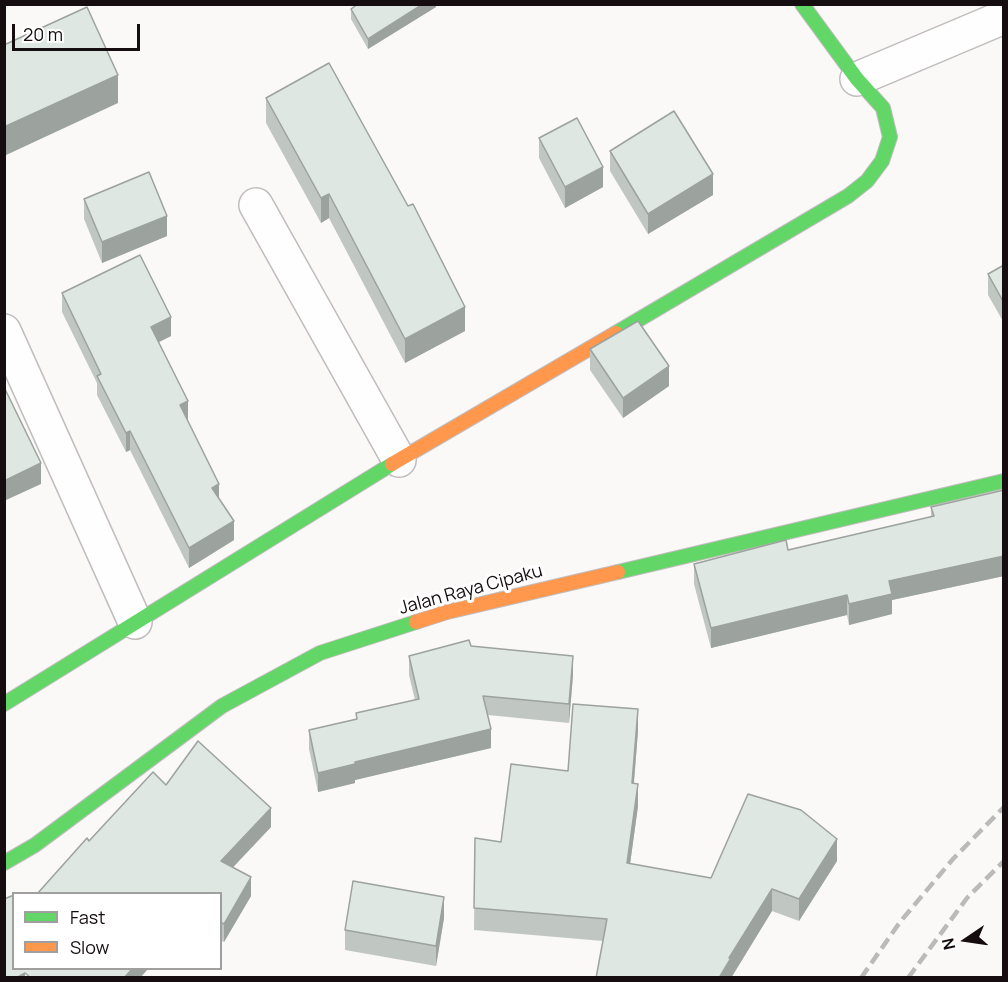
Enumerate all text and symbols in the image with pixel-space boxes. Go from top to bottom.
scale bar [15,12,142,50]
text: 20 m [23,22,63,46]
street label: Jalan Raya Cipaku [397,560,545,620]
legend [12,892,222,970]
text: Fast [70,905,105,929]
north arrow [936,910,996,970]
text: Slow [70,935,109,959]
text: N [936,936,960,952]

